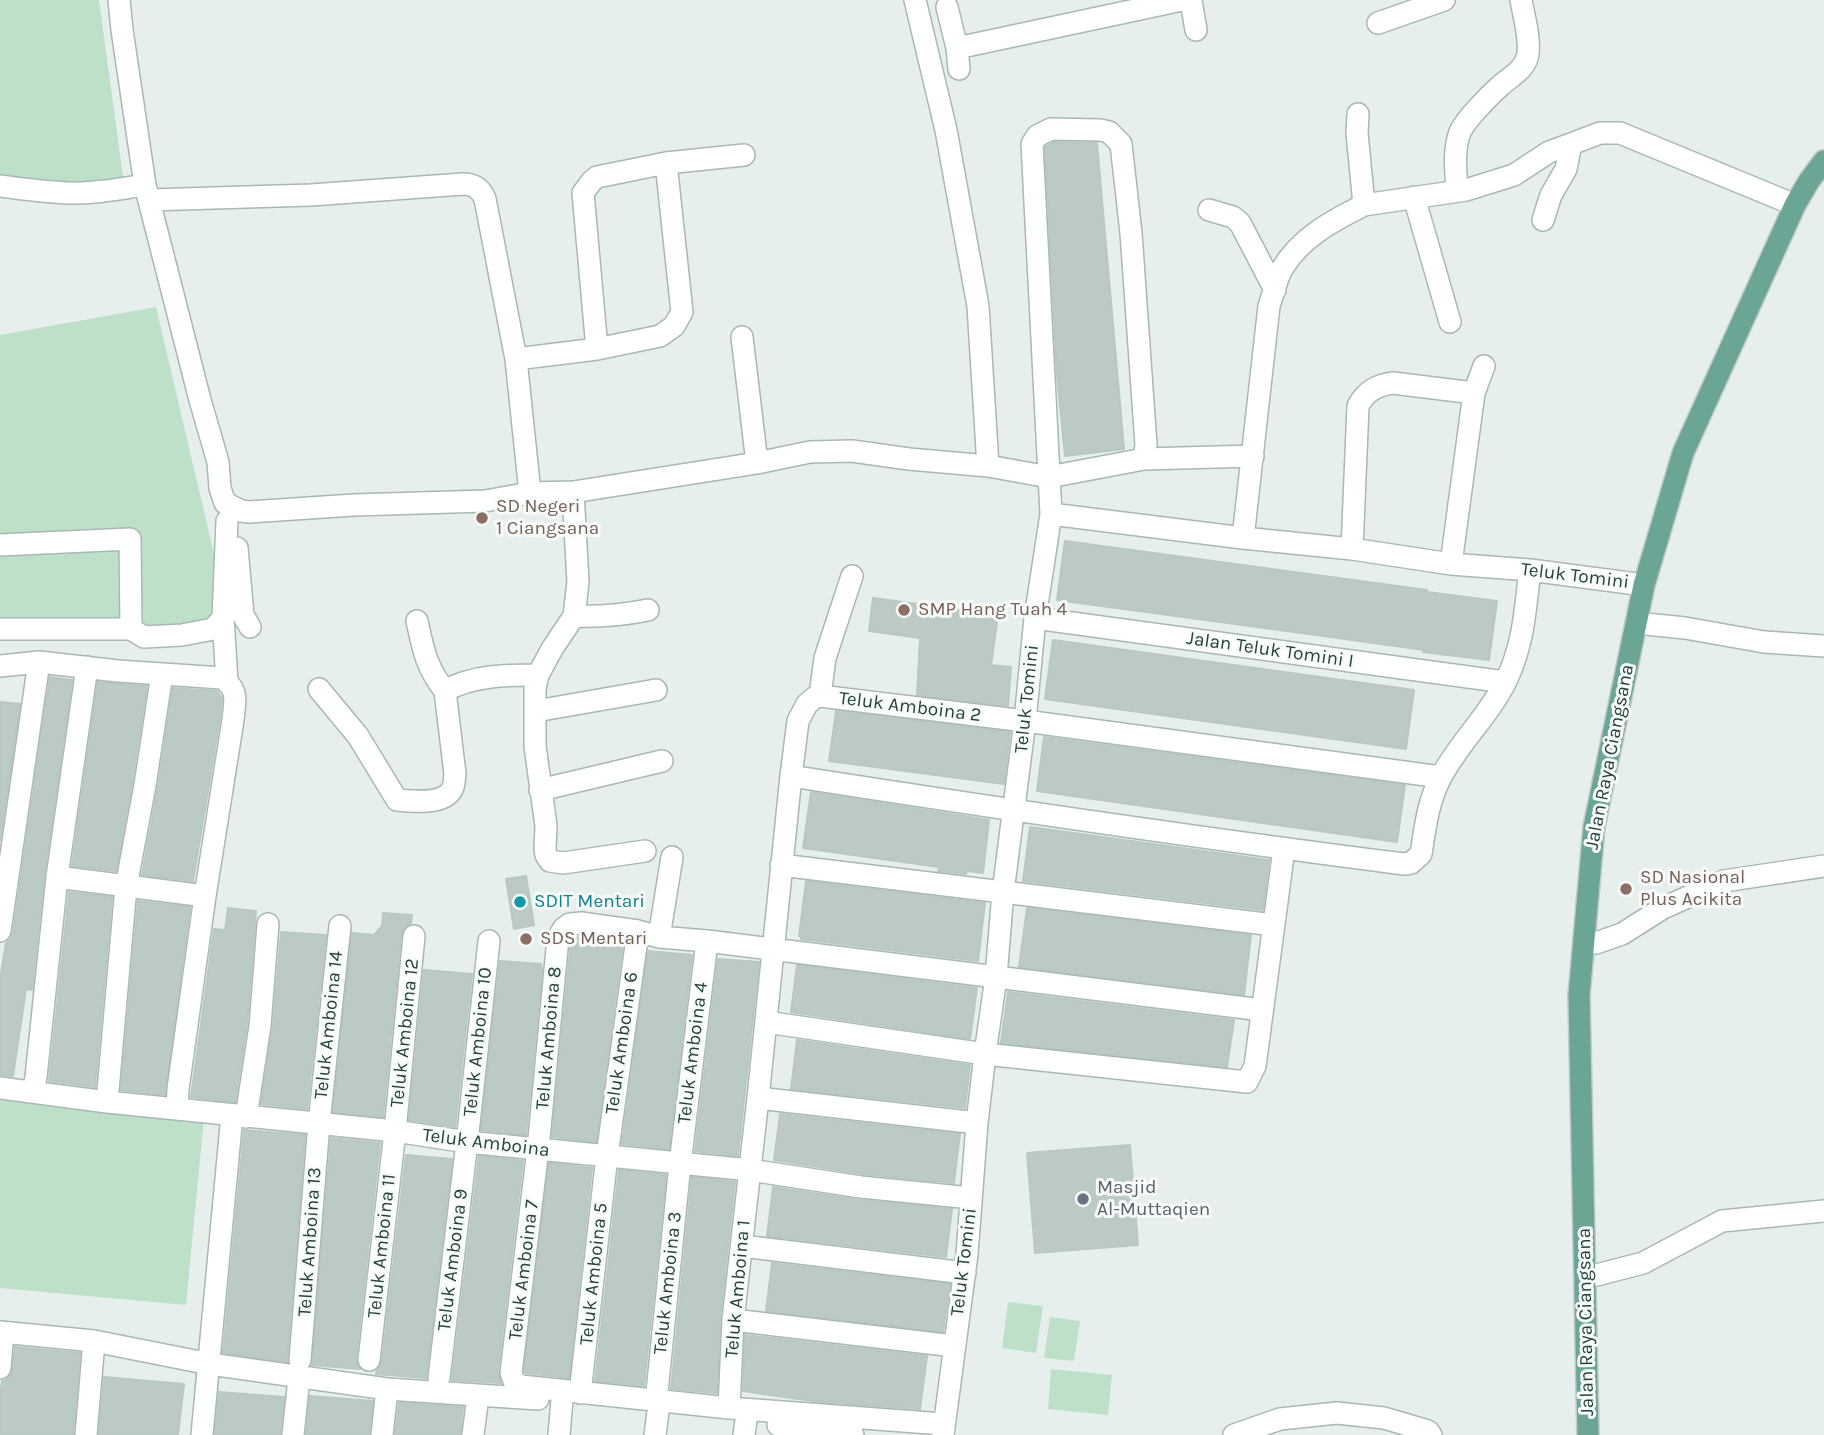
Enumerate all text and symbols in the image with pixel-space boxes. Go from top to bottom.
place label: SD Negeri 1 Ciangsana [496,496,599,540]
marker: SD Negeri 1 Ciangsana [474,510,490,526]
street label: Teluk Tomini [1520,558,1630,594]
place label: SMP Hang Tuah 4 [918,599,1067,621]
marker: SMP Hang Tuah 4 [896,602,912,618]
street label: Jalan Teluk Tomini I [1185,627,1355,673]
street label: Teluk Tomini [1010,644,1044,754]
street label: Jalan Raya Ciangsana [1581,662,1639,852]
street label: Teluk Amboina 2 [837,687,983,727]
place label: SD Nasional Plus Acikita [1640,867,1745,911]
marker: SD Nasional Plus Acikita [1618,881,1634,897]
place label: SDIT Mentari [534,891,645,913]
marker: SDIT Mentari [512,894,528,910]
place label: SDS Mentari [540,928,647,950]
marker: SDS Mentari [518,931,534,947]
street label: Teluk Amboina 14 [310,950,348,1100]
street label: Teluk Amboina 12 [386,957,424,1109]
street label: Teluk Amboina 8 [531,965,567,1111]
street label: Teluk Amboina 10 [459,966,497,1118]
street label: Teluk Amboina 6 [601,971,643,1115]
street label: Teluk Amboina 4 [673,981,713,1125]
street label: Teluk Amboina [421,1124,551,1162]
street label: Teluk Amboina 13 [293,1166,327,1318]
street label: Teluk Amboina 11 [363,1173,401,1319]
place label: Masjid Al-Muttaqien [1097,1177,1210,1221]
street label: Teluk Amboina 9 [433,1187,473,1333]
marker: Masjid Al-Muttaqien [1075,1191,1091,1207]
street label: Teluk Amboina 7 [504,1199,544,1341]
street label: Teluk Amboina 5 [575,1202,613,1346]
street label: Teluk Tomini [946,1207,982,1317]
street label: Teluk Amboina 3 [649,1210,687,1356]
street label: Teluk Amboina 1 [721,1219,755,1359]
street label: Jalan Raya Ciangsana [1573,1228,1599,1416]

